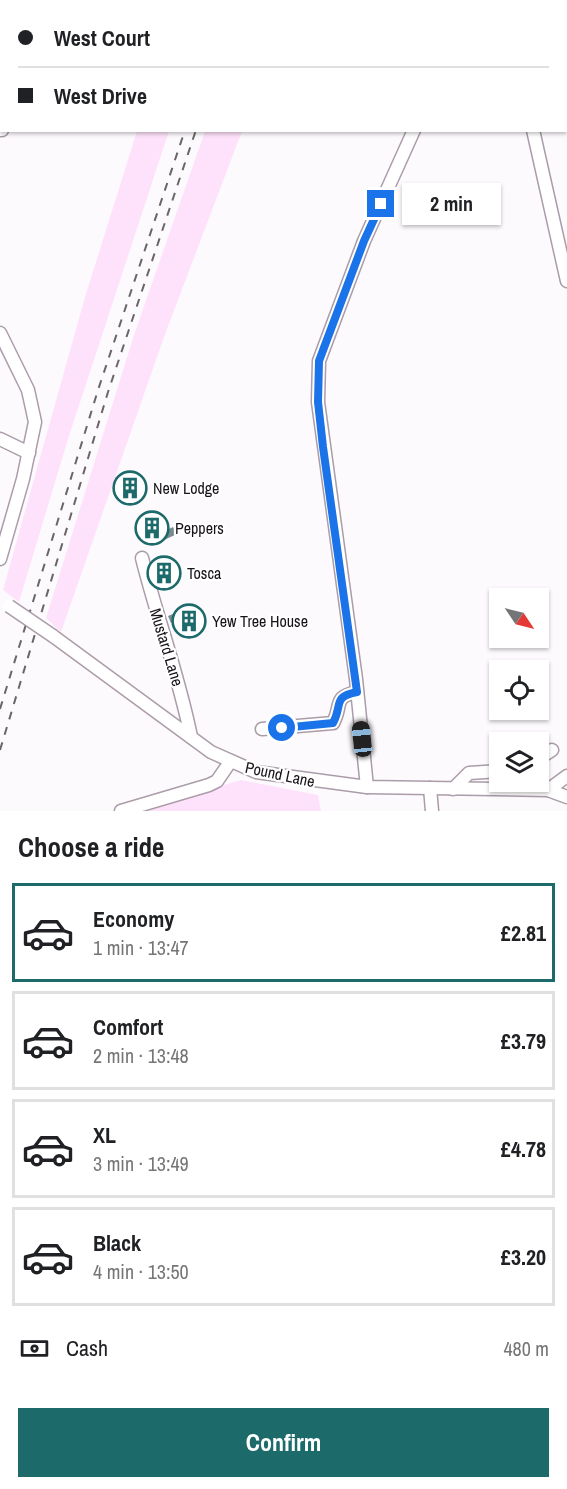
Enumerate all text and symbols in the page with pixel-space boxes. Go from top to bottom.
text: West Court [54,23,150,53]
text: West Drive [54,81,147,111]
callout: 2 min [402,183,501,225]
route end [367,190,394,217]
text: 2 min [430,190,473,217]
building icon: New Lodge [112,470,148,506]
place label: New Lodge [153,477,219,499]
building icon: Peppers [134,510,170,546]
place label: Peppers [175,517,224,539]
building icon: Tosca [146,555,182,591]
place label: Tosca [187,562,222,584]
north arrow [489,588,549,648]
map controls [489,588,549,792]
building icon: Yew Tree House [171,603,207,639]
street label: Mustard Lane [145,605,189,689]
place label: Yew Tree House [212,610,308,632]
button: locate [489,660,549,720]
route start [268,714,295,741]
car [351,720,373,758]
button: layers [489,732,549,792]
street label: Pound Lane [243,756,317,792]
text: Choose a ride [18,829,164,865]
text: Economy [93,904,174,934]
icon: car [21,906,75,960]
text: £2.81 [501,918,546,948]
text: 1 min · 13:47 [93,934,189,961]
text: Comfort [93,1012,163,1042]
icon: car [21,1014,75,1068]
text: £3.79 [501,1026,546,1056]
text: 2 min · 13:48 [93,1042,189,1069]
text: XL [93,1120,116,1150]
icon: car [21,1122,75,1176]
text: £4.78 [501,1134,546,1164]
text: 3 min · 13:49 [93,1150,189,1177]
text: Black [93,1228,141,1258]
icon: car [21,1230,75,1284]
text: £3.20 [501,1242,546,1272]
text: 4 min · 13:50 [93,1258,189,1285]
icon: cash [18,1332,51,1365]
text: Cash [66,1333,108,1363]
text: 480 m [503,1335,549,1362]
button: Confirm [18,1408,549,1477]

